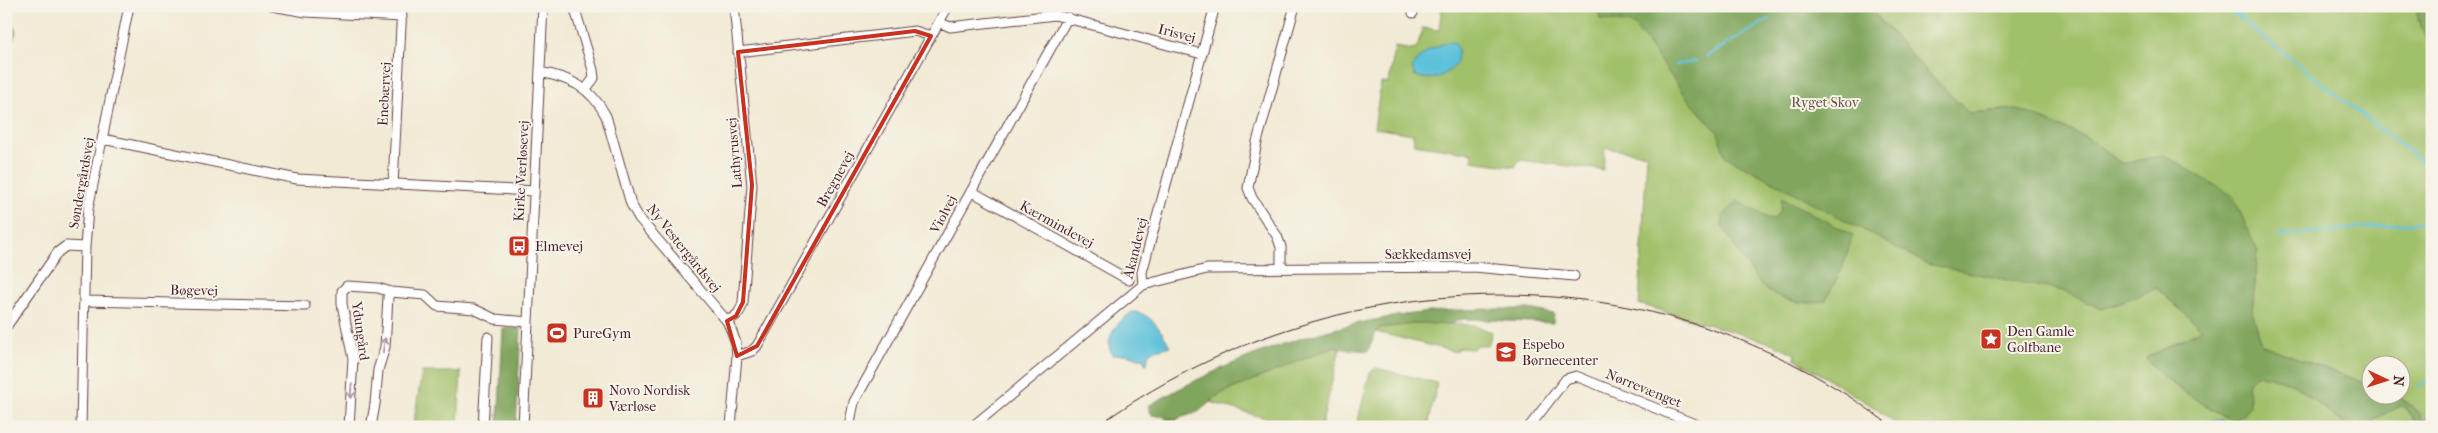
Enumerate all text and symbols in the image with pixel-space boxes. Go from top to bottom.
street label: Irisvej [1156,20,1197,47]
street label: Enebærvej [374,62,395,126]
park label: Ryget Skov [1791,94,1860,111]
street label: Lathyrusvej [723,117,746,189]
street label: Kirke Værløsevej [510,120,533,222]
street label: Søndergårdsvej [65,136,98,230]
street label: Bregnevej [813,148,858,210]
street label: Violvej [926,192,961,237]
street label: Kærmindevej [1017,197,1097,252]
street label: Ny Vestergårdsvej [643,201,724,296]
street label: Åkandevej [1118,216,1151,281]
bus stop icon: Elmevej [507,234,531,258]
place label: Elmevej [535,238,583,255]
street label: Sækkedamsvej [1385,246,1471,263]
street label: Bøgevej [170,282,218,299]
street label: Ydungård [348,300,373,362]
sports icon: PureGym [545,321,569,345]
place label: Den Gamle Golfbane [2007,323,2075,356]
place label: PureGym [573,325,631,342]
place icon: Den Gamle Golfbane [1979,327,2003,351]
place label: Espebo Børnecenter [1522,336,1598,369]
one-way arrow [380,337,390,353]
school or university icon: Espebo Børnecenter [1494,340,1518,364]
north arrow [2360,356,2410,406]
street label: Nørrevænget [1603,366,1684,411]
text: N [2390,375,2407,387]
place label: Novo Nordisk Værløse [608,382,691,415]
one-way arrow [346,383,355,399]
building icon: Novo Nordisk Værløse [581,386,605,410]

